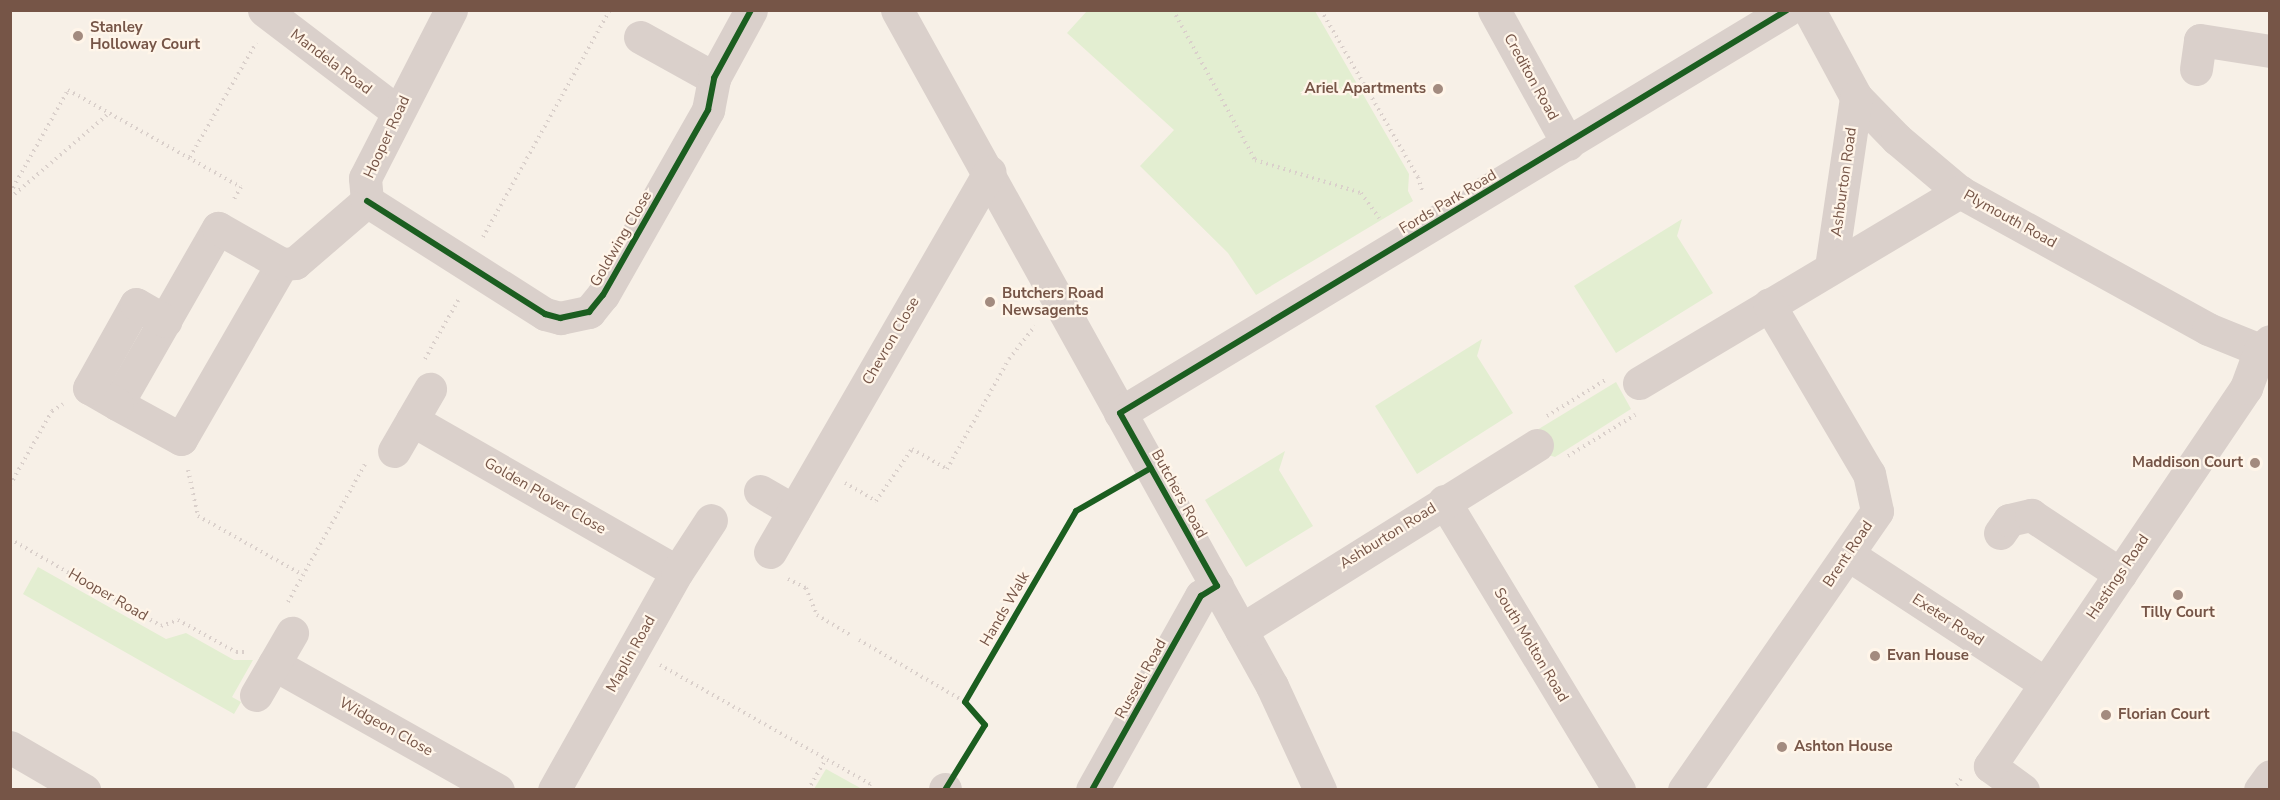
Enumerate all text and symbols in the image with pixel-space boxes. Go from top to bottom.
place label: Stanley Holloway Court [90,18,200,53]
street label: Mandela Road [287,26,375,98]
marker: Stanley Holloway Court [71,29,85,43]
street label: Crediton Road [1500,30,1562,124]
place label: Ariel Apartments [1305,80,1426,98]
marker: Ariel Apartments [1431,82,1445,96]
street label: Hooper Road [360,93,414,181]
street label: Ashburton Road [1827,126,1861,238]
street label: Fords Park Road [1396,166,1500,238]
street label: Plymouth Road [1960,186,2060,252]
street label: Goldwing Close [586,188,656,290]
place label: Butchers Road Newsagents [1002,284,1104,319]
street label: Chevron Close [859,294,923,388]
marker: Butchers Road Newsagents [983,295,997,309]
street label: Butchers Road [1147,447,1211,541]
street label: Golden Plover Close [481,454,609,538]
place label: Maddison Court [2132,454,2243,472]
marker: Maddison Court [2248,456,2262,470]
street label: Ashburton Road [1336,499,1440,573]
street label: Brent Road [1819,517,1877,591]
street label: Hastings Road [2083,531,2153,623]
street label: Hooper Road [65,565,151,625]
street label: Hands Walk [976,568,1034,650]
street label: South Molton Road [1490,585,1572,705]
marker: Tilly Court [2171,588,2185,602]
street label: Exeter Road [1909,590,1987,650]
place label: Tilly Court [2141,604,2215,622]
street label: Maplin Road [603,613,659,695]
street label: Russell Road [1112,636,1170,722]
place label: Evan House [1887,647,1969,665]
marker: Evan House [1868,649,1882,663]
street label: Widgeon Close [336,694,436,760]
place label: Florian Court [2118,706,2210,724]
marker: Florian Court [2099,708,2113,722]
place label: Ashton House [1794,738,1893,756]
marker: Ashton House [1775,740,1789,754]

